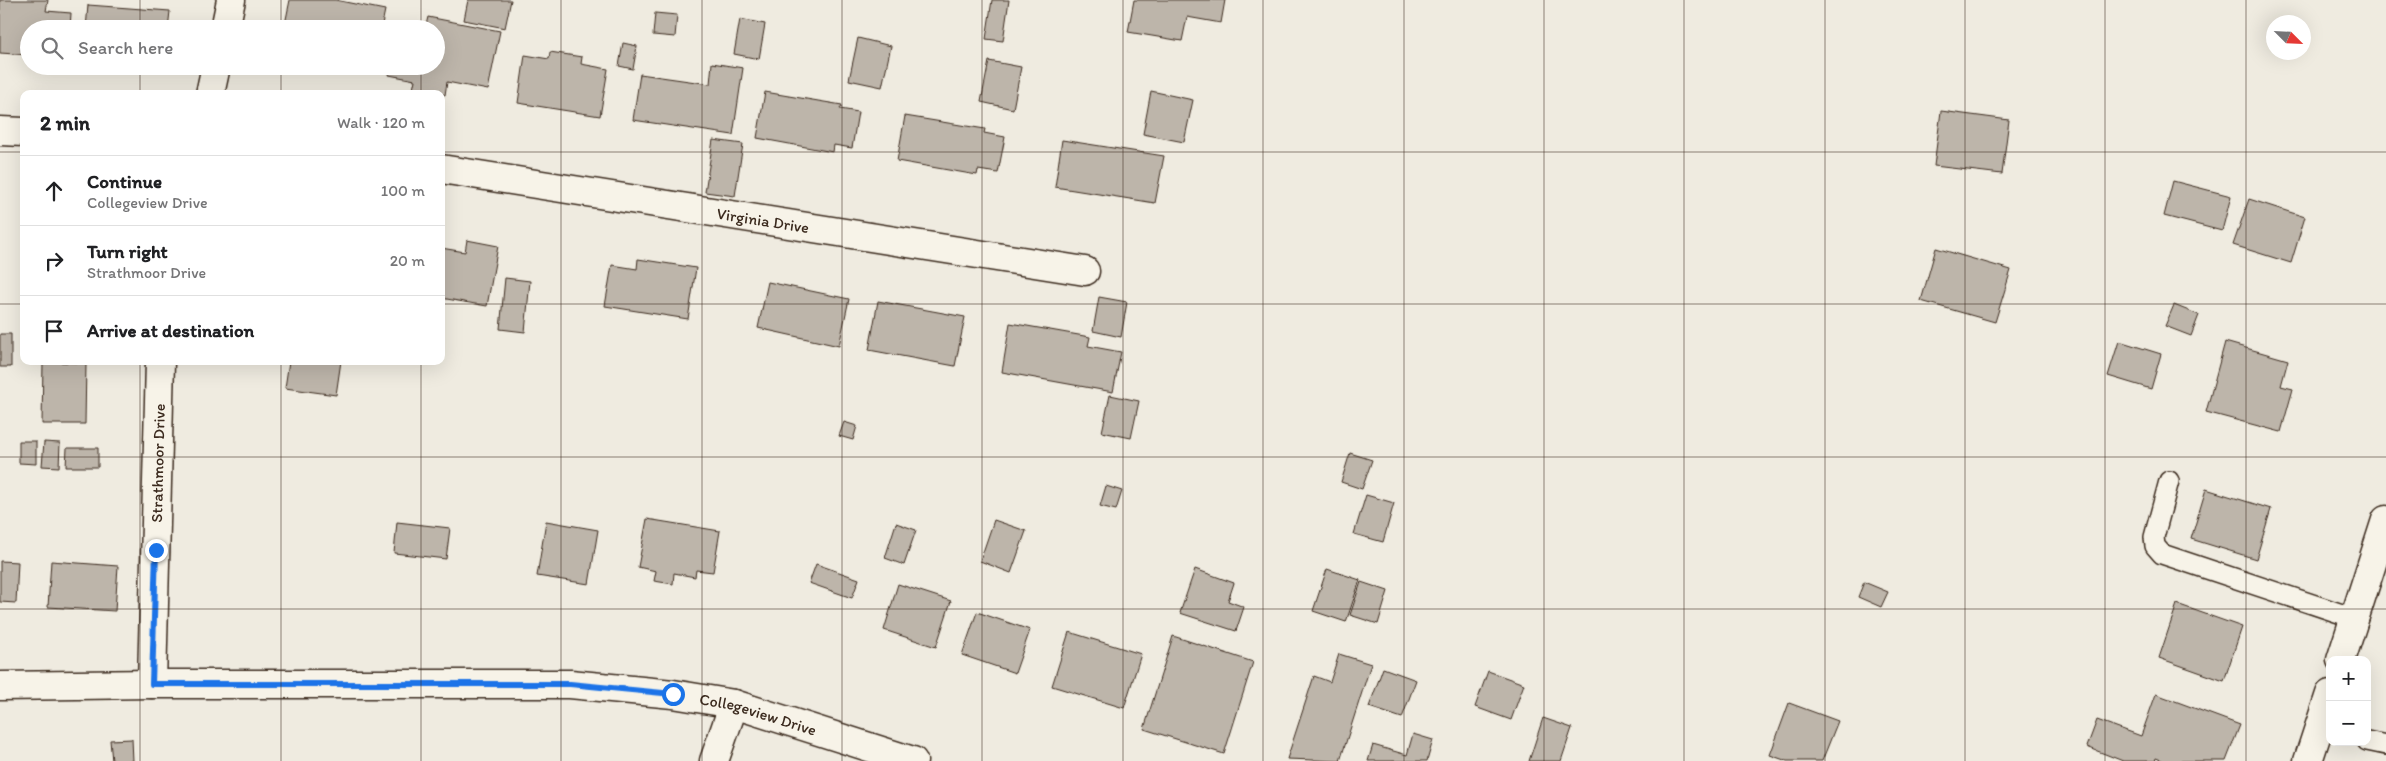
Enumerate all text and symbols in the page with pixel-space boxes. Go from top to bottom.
north arrow [2266,15,2311,60]
search box [20,20,445,75]
icon: search [38,34,66,62]
text: Search here [78,36,173,59]
text: 2 min [40,110,90,135]
text: Walk · 120 m [337,113,425,132]
text: Continue [87,170,162,193]
icon: ahead [40,177,68,205]
text: 100 m [381,181,425,200]
text: Collegeview Drive [87,193,208,212]
street label: Virginia Drive [715,203,811,237]
text: Turn right [87,240,168,263]
icon: right [40,247,68,275]
text: 20 m [390,251,425,270]
text: Strathmoor Drive [87,263,206,282]
icon: arrive [40,317,68,345]
text: Arrive at destination [87,319,254,342]
street label: Strathmoor Drive [146,403,168,523]
route end [145,539,168,562]
map controls [2326,656,2371,746]
button: + [2326,656,2371,701]
route start [662,683,685,706]
street label: Collegeview Drive [698,689,819,739]
button: − [2326,701,2371,746]

